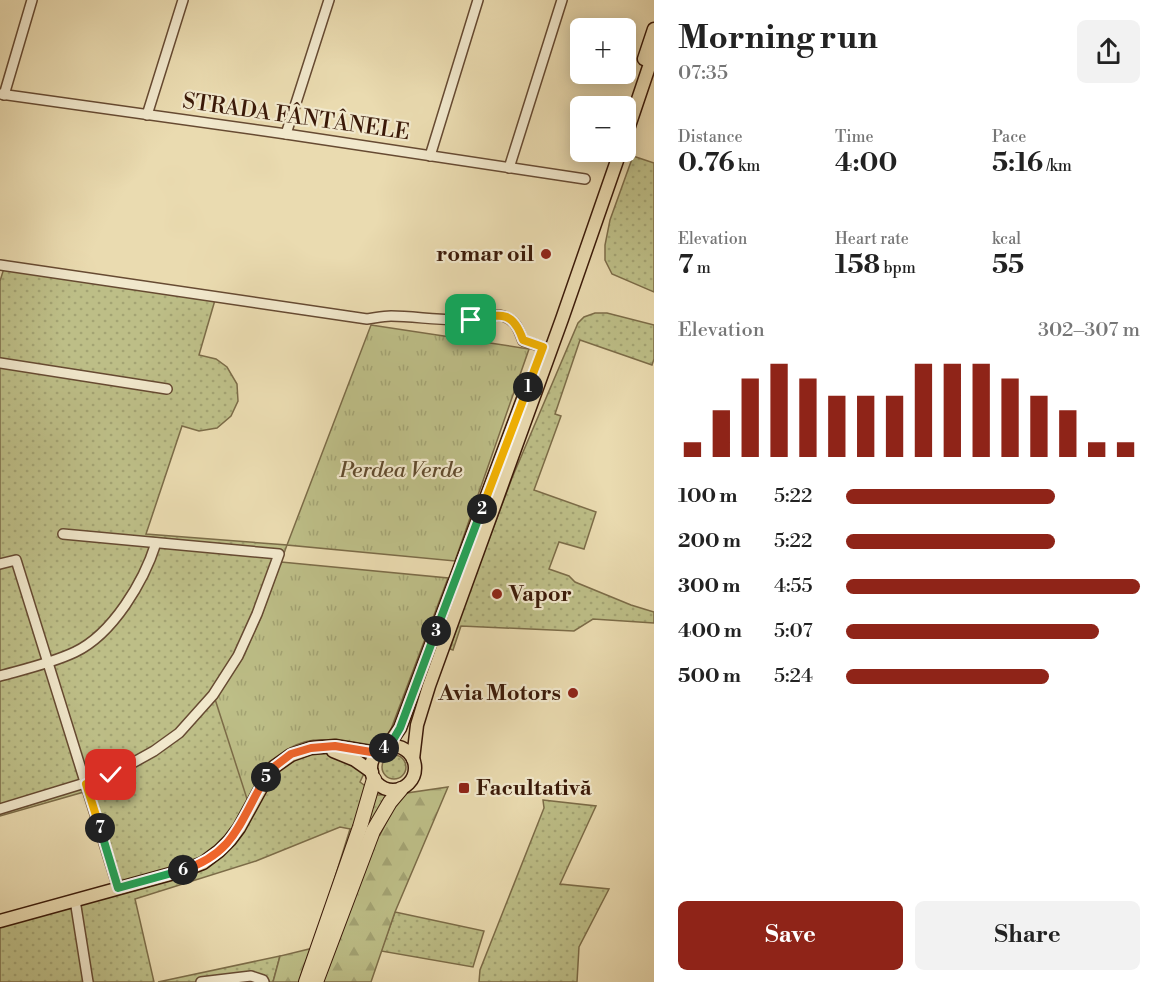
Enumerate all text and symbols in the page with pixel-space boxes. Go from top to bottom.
map controls [570,18,636,162]
button: + [570,18,636,84]
text: Morning run [678,18,878,59]
button: share [1077,20,1140,83]
text: 07:35 [678,61,728,86]
street label: STRADA FÂNTÂNELE [181,87,411,146]
button: − [570,96,636,162]
text: Distance [678,127,743,147]
text: Time [835,127,874,147]
text: Pace [992,127,1026,147]
text: 0.76 [678,147,735,179]
text: 4:00 [835,147,897,179]
text: 5:16 [992,147,1043,179]
text: km [735,156,760,176]
text: /km [1043,156,1072,176]
text: Elevation [678,229,747,249]
text: Heart rate [835,229,909,249]
text: kcal [992,229,1021,249]
place label: romar oil [436,241,534,268]
marker: romar oil [539,247,553,261]
text: 7 [678,249,693,281]
text: 158 [835,249,880,281]
text: 55 [992,249,1024,281]
text: m [693,258,711,278]
text: bpm [880,258,916,278]
pin [445,294,496,345]
icon: arrive [454,303,487,336]
text: Elevation [678,318,765,343]
text: 302–307 m [1038,318,1140,343]
pin: 1 [513,372,543,402]
text: 1 [524,377,532,397]
park label: Perdea Verde [339,457,462,484]
text: 100 m [678,484,737,509]
text: 5:22 [774,484,812,509]
pin: 2 [467,494,497,524]
text: 2 [477,499,487,519]
text: 200 m [678,529,741,554]
text: 5:22 [774,529,812,554]
text: 300 m [678,574,741,599]
text: 4:55 [774,574,812,599]
place label: Vapor [508,581,572,608]
marker: Vapor [490,587,504,601]
pin: 3 [421,616,451,646]
text: 400 m [678,619,742,644]
text: 5:07 [774,619,813,644]
text: 3 [431,621,441,641]
text: 500 m [678,664,741,689]
text: 5:24 [774,664,813,689]
place label: Avia Motors [437,680,561,707]
marker: Avia Motors [566,686,580,700]
pin: 4 [369,733,399,763]
text: 4 [379,738,389,758]
pin [85,749,136,800]
icon: check [94,758,127,791]
pin: 5 [251,762,281,792]
text: 5 [261,767,271,787]
place label: Facultativă [476,775,593,802]
marker: Facultativă [457,781,471,795]
pin: 7 [85,813,115,843]
text: 7 [95,818,105,838]
pin: 6 [168,855,198,885]
text: 6 [178,860,188,880]
button: Save [678,901,903,970]
button: Share [915,901,1140,970]

